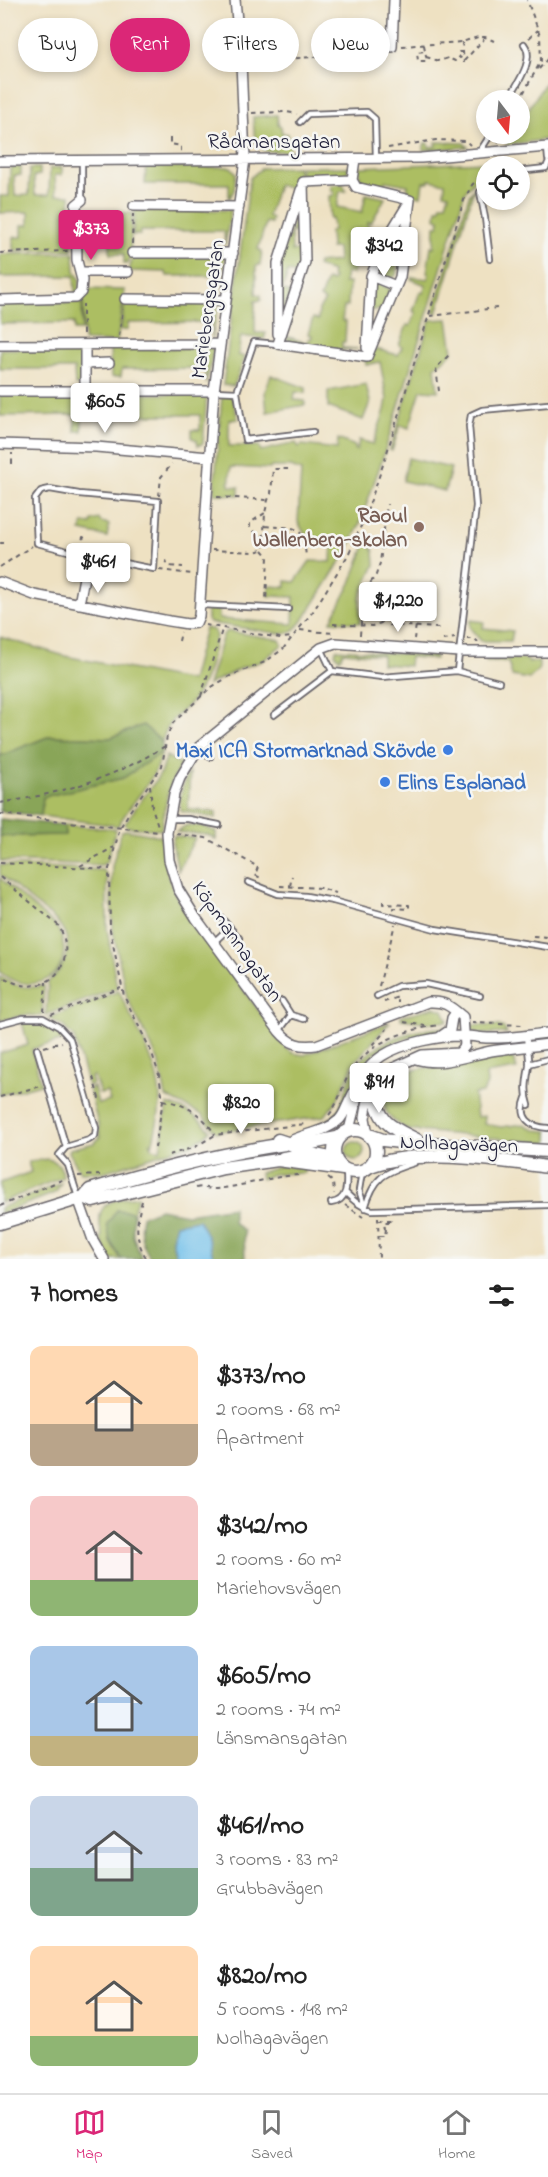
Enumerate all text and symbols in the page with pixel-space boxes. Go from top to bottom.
chip: Buy [18,18,98,72]
chip: Rent [110,18,190,72]
chip: Filters [202,18,299,72]
chip: New [311,18,390,72]
north arrow [476,90,530,144]
map controls [476,90,530,210]
street label: Rådmansgatan [208,128,340,160]
button: locate [476,156,530,210]
pin: $373 [55,210,127,261]
text: $373 [73,215,109,244]
pin: $342 [348,227,420,278]
text: $342 [365,232,403,261]
street label: Mariebergsgatan [184,238,236,381]
pin: $605 [69,383,141,434]
text: $605 [85,388,125,417]
place label: Raoul Wallenberg-skolan [253,502,407,558]
marker: Raoul Wallenberg-skolan [412,520,426,534]
pin: $461 [62,543,134,594]
text: $461 [80,548,116,577]
pin: $1,220 [349,582,447,633]
text: $1,220 [373,587,423,616]
place label: Maxi ICA Stormarknad Skövde [176,737,437,767]
marker: Maxi ICA Stormarknad Skövde [441,743,455,757]
place label: Elins Esplanad [397,769,526,799]
marker: Elins Esplanad [378,775,392,789]
street label: Köpmannagatan [182,875,289,1010]
pin: $911 [343,1063,415,1114]
text: $911 [364,1068,394,1097]
pin: $820 [205,1084,277,1135]
text: $820 [222,1089,260,1118]
street label: Nolhagavägen [399,1128,518,1164]
text: 7 homes [30,1276,118,1314]
icon: filters [485,1279,518,1312]
text: $373/mo [216,1358,306,1396]
icon: home [78,1370,150,1442]
text: 2 rooms · 68 m² [216,1396,341,1425]
text: Apartment [216,1425,304,1454]
text: $342/mo [216,1508,308,1546]
icon: home [78,1520,150,1592]
text: 2 rooms · 60 m² [216,1546,342,1575]
text: Mariehovsvägen [216,1575,341,1604]
text: $605/mo [216,1658,311,1696]
icon: home [78,1670,150,1742]
text: 2 rooms · 74 m² [216,1696,341,1725]
text: Länsmansgatan [216,1725,347,1754]
text: $461/mo [216,1808,304,1846]
icon: home [78,1820,150,1892]
text: 3 rooms · 83 m² [216,1846,338,1875]
text: Grubbavägen [216,1875,323,1904]
text: $820/mo [216,1958,307,1996]
icon: home [78,1970,150,2042]
text: 5 rooms · 148 m² [216,1996,348,2025]
text: Nolhagavägen [216,2025,328,2054]
tab: Map [73,2106,106,2166]
tab: Saved [251,2106,293,2166]
tab: Home [438,2106,475,2166]

